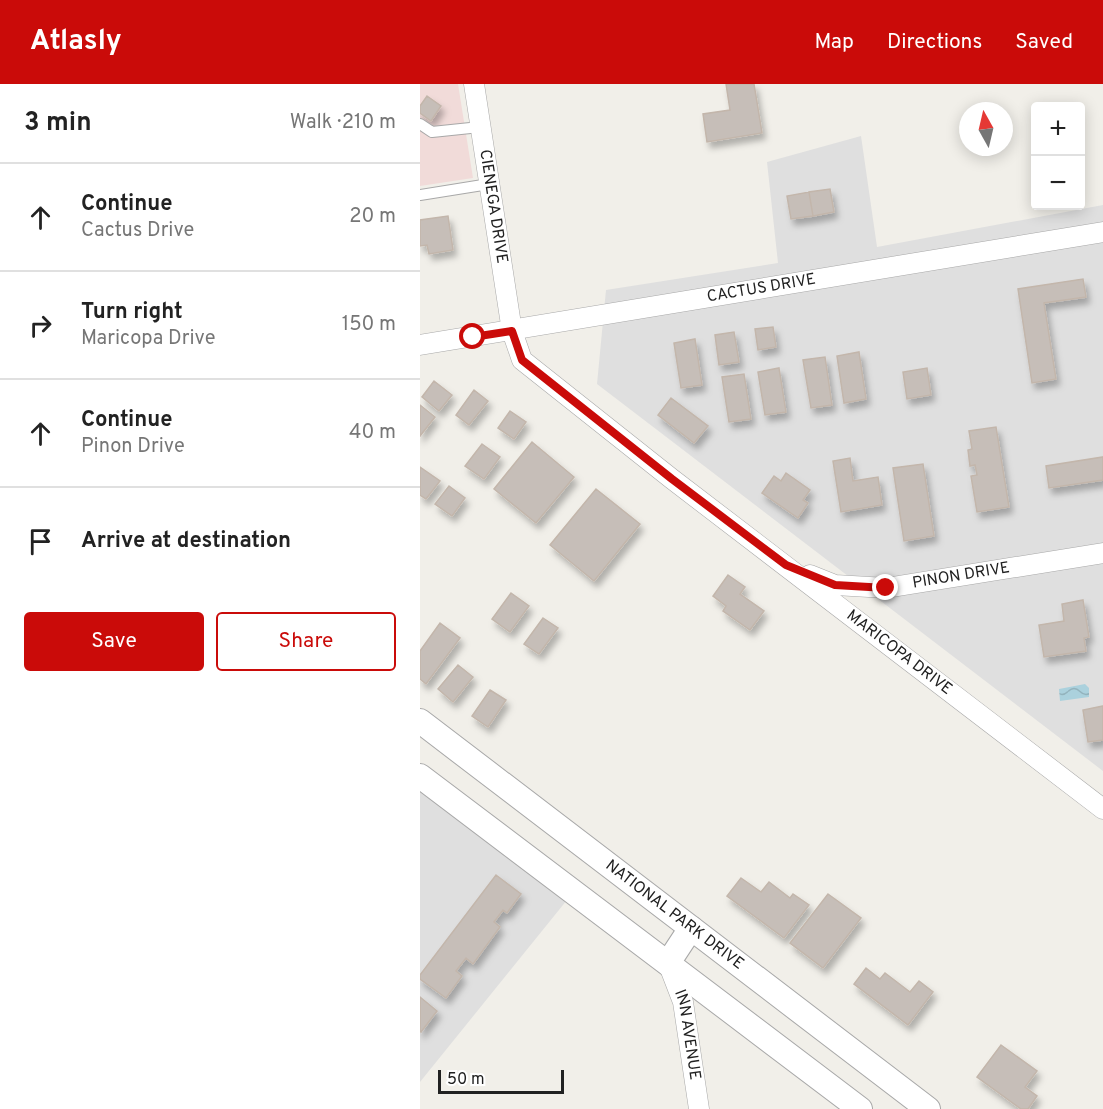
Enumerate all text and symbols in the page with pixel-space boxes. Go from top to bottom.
text: Atlasly [30,24,122,60]
text: Map [814,29,854,56]
text: Directions [887,29,982,56]
text: Saved [1015,29,1073,56]
north arrow [959,102,1013,156]
map controls [1031,102,1085,210]
button: + [1031,102,1085,156]
text: 3 min [24,107,92,140]
text: Walk · 210 m [290,110,396,136]
street label: CIENEGA DRIVE [474,148,511,265]
button: − [1031,156,1085,210]
text: Continue [81,191,172,218]
icon: ahead [24,201,57,234]
text: 20 m [349,204,396,230]
text: Cactus Drive [81,218,194,244]
street label: CACTUS DRIVE [706,270,817,307]
text: Turn right [81,299,183,326]
icon: right [24,309,57,342]
text: 150 m [342,312,396,338]
route start [459,323,485,349]
text: Maricopa Drive [81,326,215,352]
text: Continue [81,407,172,434]
icon: ahead [24,417,57,450]
text: 40 m [349,420,396,446]
text: Pinon Drive [81,434,185,460]
icon: arrive [24,525,57,558]
text: Arrive at destination [81,528,291,555]
street label: PINON DRIVE [911,558,1011,594]
route end [872,574,898,600]
street label: MARICOPA DRIVE [842,606,956,700]
button: Save [24,612,204,671]
button: Share [216,612,396,671]
street label: NATIONAL PARK DRIVE [601,856,748,974]
street label: INN AVENUE [669,987,705,1081]
scale bar [438,1067,564,1094]
text: 50 m [447,1070,485,1090]

